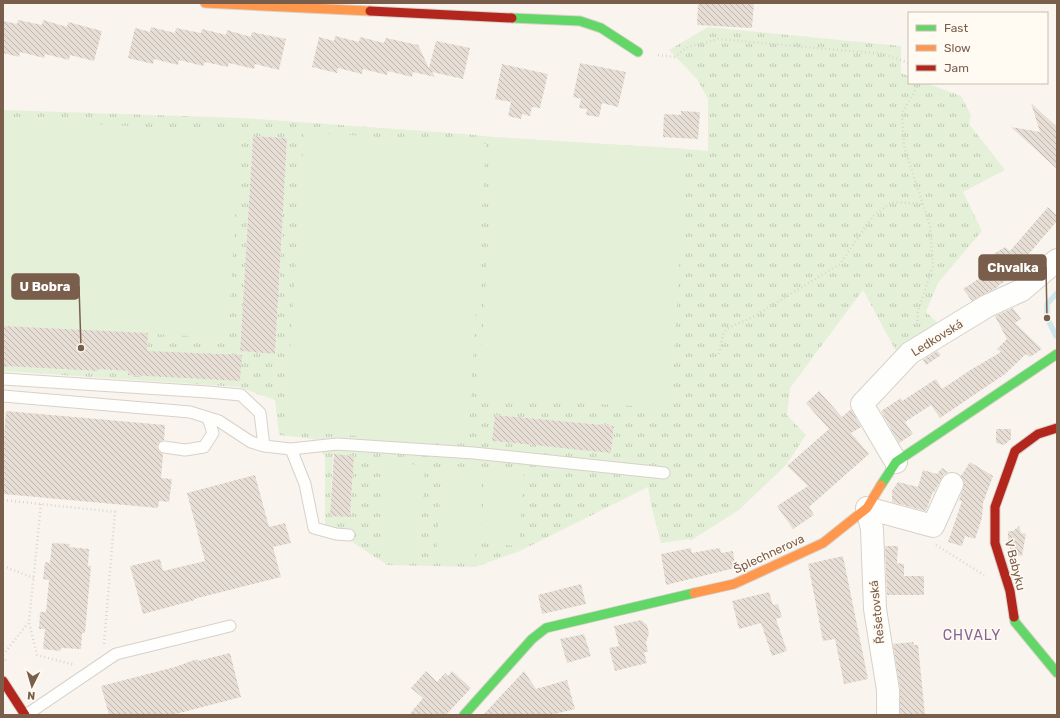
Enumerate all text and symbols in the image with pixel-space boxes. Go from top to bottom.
legend [908,12,1048,84]
text: Fast [944,21,968,35]
text: Slow [944,41,971,55]
text: Jam [944,61,969,75]
callout: Chvalka [979,255,1046,280]
text: Chvalka [987,260,1039,275]
callout: U Bobra [12,274,79,299]
text: U Bobra [20,279,70,294]
street label: Ledkovská [909,317,965,359]
street label: Šplechnerova [731,532,807,576]
street label: V Babyku [1002,538,1028,592]
street label: Řešetovská [867,579,887,645]
district label: CHVALY [943,627,1001,644]
north arrow [12,666,52,706]
text: N [27,689,36,702]

